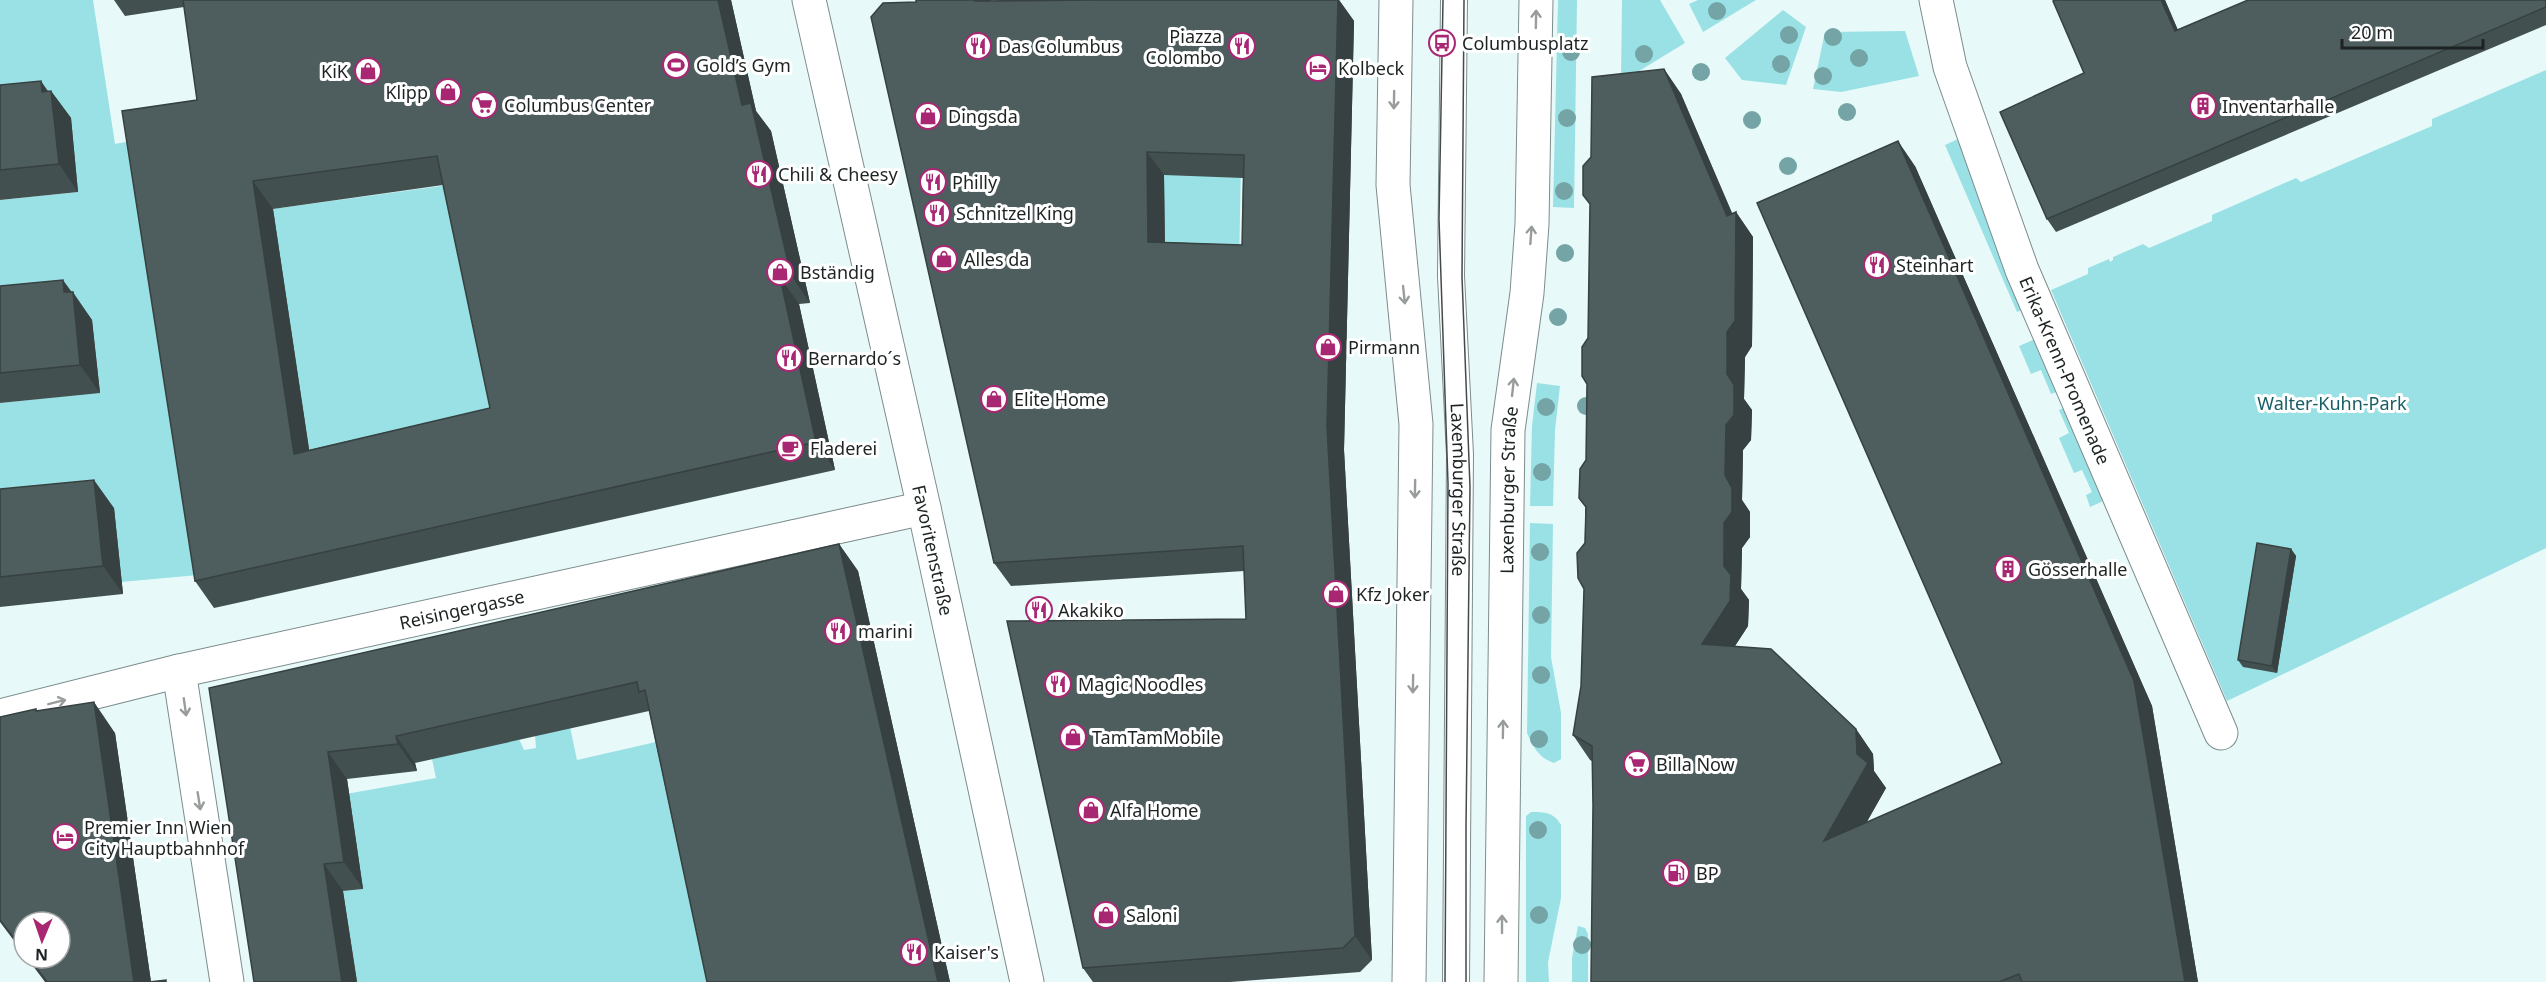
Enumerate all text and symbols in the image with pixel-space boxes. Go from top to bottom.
one-way arrow [1530,9,1542,29]
scale bar [2342,12,2483,50]
text: 20 m [2351,20,2393,44]
place label: Piazza Colombo [1145,24,1222,69]
bus stop icon: Columbusplatz [1427,28,1457,58]
restaurant icon: Das Columbus [963,31,993,61]
restaurant icon: Piazza Colombo [1227,31,1257,61]
place label: Columbusplatz [1462,31,1588,55]
place label: Das Columbus [998,34,1120,58]
sports icon: Gold’s Gym [661,50,691,80]
place label: Gold’s Gym [696,53,791,77]
hotel icon: Kolbeck [1303,53,1333,83]
shop icon: KiK [353,56,383,86]
place label: Kolbeck [1338,56,1405,80]
place label: KiK [321,59,349,83]
shop icon: Klipp [433,77,463,107]
place label: Klipp [385,80,428,104]
supermarket icon: Columbus Center [469,90,499,120]
one-way arrow [1388,90,1400,110]
building icon: Inventarhalle [2188,91,2218,121]
place label: Columbus Center [504,93,652,117]
place label: Inventarhalle [2222,94,2334,118]
shop icon: Dingsda [913,101,943,131]
place label: Dingsda [948,104,1018,128]
restaurant icon: Chili & Cheesy [744,159,774,189]
place label: Chili & Cheesy [778,162,898,186]
restaurant icon: Philly [918,167,948,197]
place label: Philly [952,170,998,194]
restaurant icon: Schnitzel King [922,198,952,228]
place label: Schnitzel King [956,201,1074,225]
one-way arrow [1526,225,1537,245]
shop icon: Alles da [929,244,959,274]
place label: Alles da [964,247,1029,271]
restaurant icon: Steinhart [1862,250,1892,280]
place label: Steinhart [1896,253,1974,277]
shop icon: Bständig [765,257,795,287]
place label: Bständig [800,260,875,284]
street label: Erika-Krenn-Promenade [2014,273,2116,468]
one-way arrow [1399,284,1410,304]
shop icon: Pirmann [1313,332,1343,362]
place label: Pirmann [1348,335,1420,359]
restaurant icon: Bernardo´s [774,343,804,373]
place label: Bernardo´s [808,346,901,370]
one-way arrow [1508,377,1519,397]
shop icon: Elite Home [979,384,1009,414]
place label: Elite Home [1014,387,1106,411]
park label: Walter-Kuhn-Park [2257,391,2407,415]
street label: Laxemburger Straße [1445,402,1472,577]
street label: Laxenburger Straße [1494,405,1523,574]
cafe icon: Fladerei [775,433,805,463]
place label: Fladerei [810,436,877,460]
one-way arrow [1410,479,1421,499]
street label: Favoritenstraße [907,482,959,618]
building icon: Gösserhalle [1993,554,2023,584]
place label: Gösserhalle [2028,557,2128,581]
shop icon: Kfz Joker [1321,579,1351,609]
place label: Kfz Joker [1356,582,1430,606]
street label: Reisingergasse [397,584,527,635]
restaurant icon: Akakiko [1024,595,1054,625]
place label: Akakiko [1058,598,1124,622]
restaurant icon: marini [823,616,853,646]
place label: marini [858,619,913,643]
restaurant icon: Magic Noodles [1043,669,1073,699]
place label: Magic Noodles [1078,672,1203,696]
one-way arrow [1407,674,1419,694]
one-way arrow [47,695,66,707]
one-way arrow [179,697,190,717]
one-way arrow [1497,719,1509,739]
shop icon: TamTamMobile [1058,722,1088,752]
place label: TamTamMobile [1092,725,1221,749]
supermarket icon: Billa Now [1622,749,1652,779]
place label: Billa Now [1656,752,1735,776]
one-way arrow [193,791,204,810]
shop icon: Alfa Home [1076,795,1106,825]
place label: Alfa Home [1110,798,1198,822]
place label: Premier Inn Wien City Hauptbahnhof [84,815,245,860]
hotel icon: Premier Inn Wien City Hauptbahnhof [50,822,80,852]
fuel station icon: BP [1661,858,1691,888]
place label: BP [1696,861,1719,885]
shop icon: Saloni [1091,900,1121,930]
place label: Saloni [1126,903,1177,927]
north arrow [12,910,72,970]
one-way arrow [1496,914,1508,934]
restaurant icon: Kaiser's [899,937,929,967]
place label: Kaiser's [934,940,999,964]
text: N [35,944,48,966]

